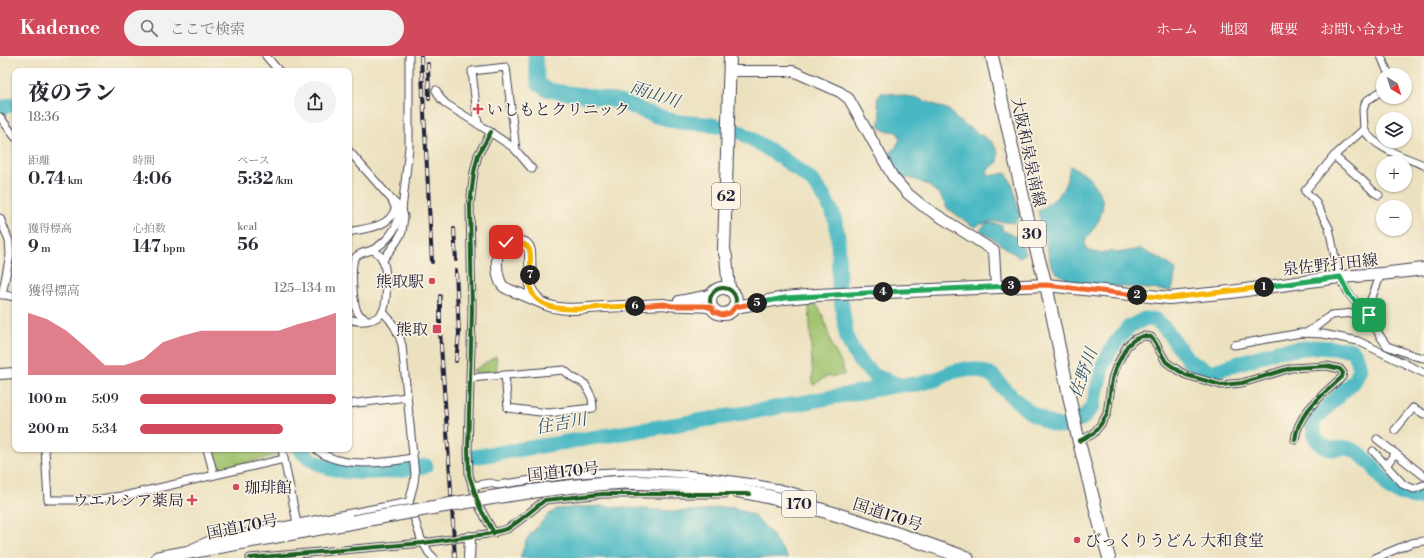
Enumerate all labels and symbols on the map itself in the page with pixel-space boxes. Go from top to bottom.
north arrow [1376,68,1412,104]
water label: 雨山川 [627,77,684,114]
street label: 大阪和泉泉南線 [1007,95,1049,209]
place label: いしもとクリニック [487,100,630,120]
marker: いしもとクリニック [472,103,484,115]
road number: 62 [712,183,740,209]
road number: 30 [1018,221,1046,247]
pin [489,225,523,259]
street label: 泉佐野打田線 [1281,250,1379,280]
pin: 7 [520,265,540,285]
place label: 熊取駅 [376,272,424,292]
marker: 熊取駅 [427,276,437,286]
pin: 3 [1001,276,1021,296]
pin: 1 [1254,277,1274,297]
pin: 4 [873,282,893,302]
pin: 2 [1127,285,1147,305]
pin: 5 [747,293,767,313]
pin: 6 [625,296,645,316]
pin [1352,298,1386,332]
place label: 熊取 [396,320,428,340]
marker: 熊取 [431,323,443,335]
water label: 佐野川 [1065,344,1104,401]
water label: 住吉川 [534,408,590,439]
street label: 国道170号 [526,458,600,486]
place label: 珈琲館 [244,478,292,498]
marker: 珈琲館 [231,482,241,492]
place label: ウエルシア薬局 [72,491,184,511]
road number: 170 [782,491,816,517]
street label: 国道170号 [850,494,925,536]
marker: ウエルシア薬局 [187,495,197,505]
street label: 国道170号 [205,510,280,544]
place label: びっくりうどん 大和食堂 [1085,531,1264,551]
marker: びっくりうどん 大和食堂 [1072,535,1082,545]

